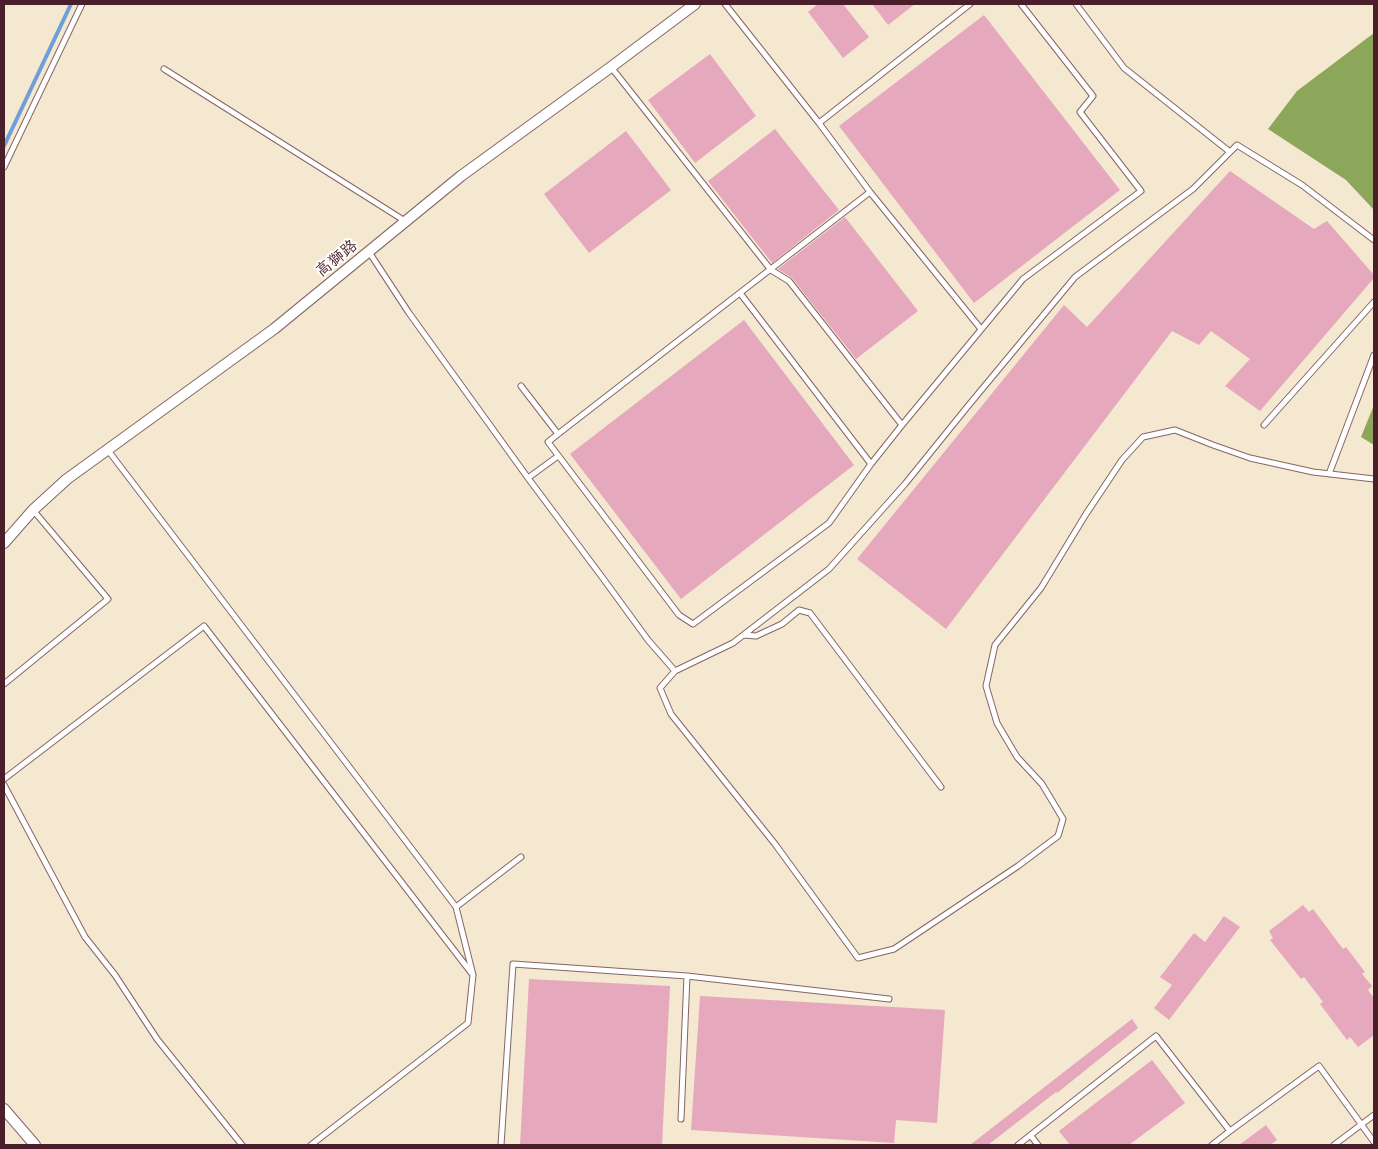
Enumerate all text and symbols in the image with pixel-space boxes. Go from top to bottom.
street label: 高獅路 [312,236,362,282]

